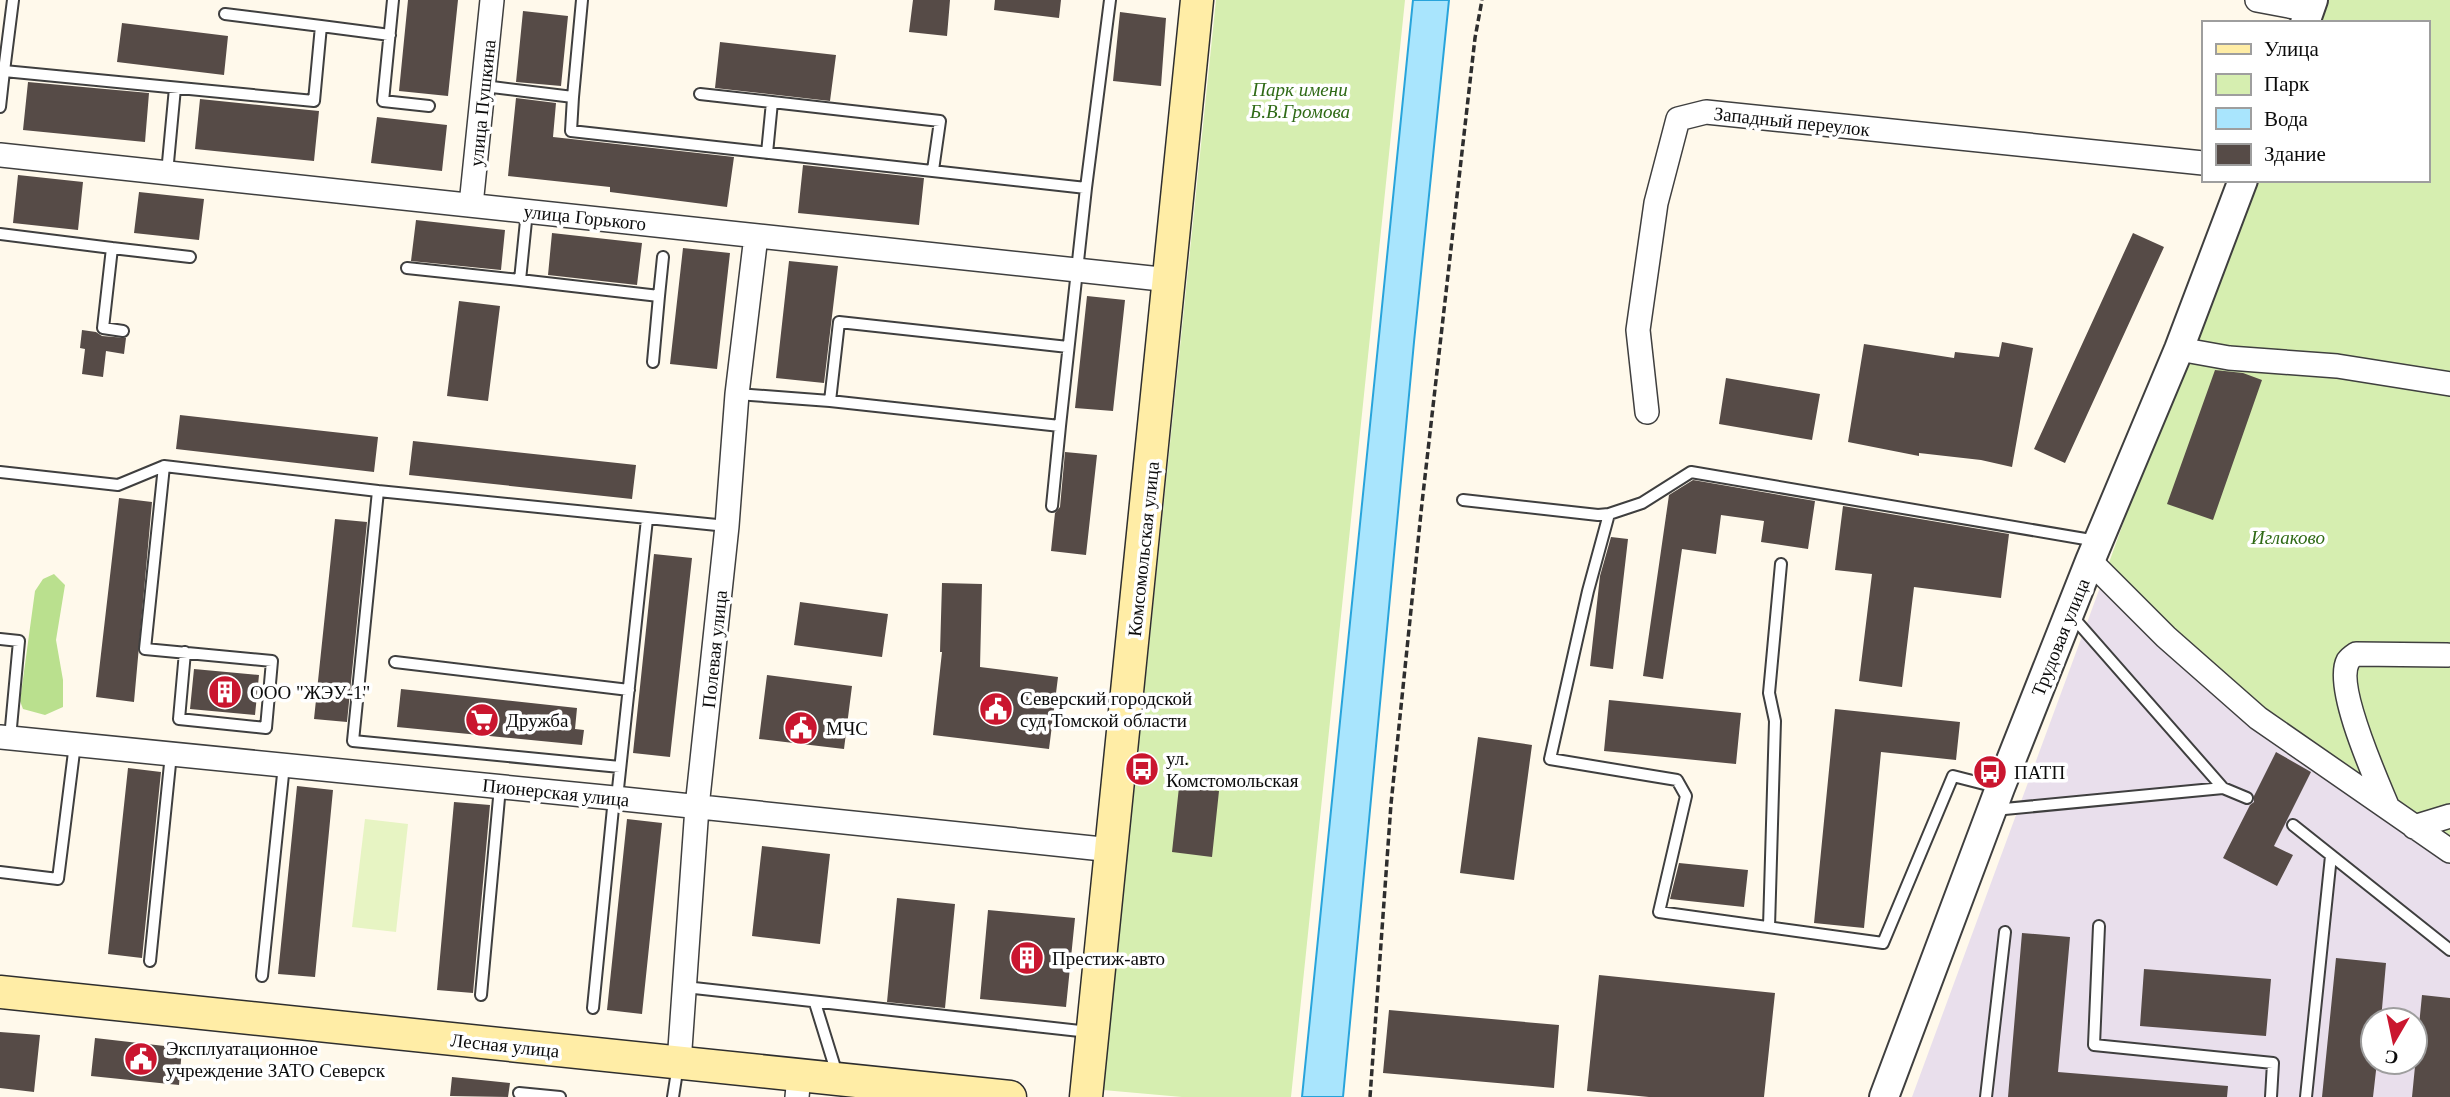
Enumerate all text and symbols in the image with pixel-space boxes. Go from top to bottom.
legend [2202,21,2429,182]
text: Улица [2264,37,2319,61]
street label: улица Пушкина [465,38,500,168]
text: Парк [2264,72,2310,96]
park label: Парк имени Б.В.Громова [1249,79,1350,122]
street label: Западный переулок [1713,103,1872,140]
text: Вода [2264,107,2309,131]
text: Здание [2264,142,2326,166]
street label: улица Горького [523,201,647,234]
street label: Комсомольская улица [1124,460,1163,638]
park label: Иглаково [2250,527,2325,548]
street label: Трудовая улица [2027,575,2094,699]
street label: Полевая улица [698,588,731,709]
building icon: ООО "ЖЭУ-1" [206,673,244,711]
place label: ООО "ЖЭУ-1" [250,682,370,703]
place label: Северский городской суд Томской области [1020,688,1192,731]
public building icon: Северский городской суд Томской области [977,690,1015,728]
supermarket icon: Дружба [463,701,501,739]
public building icon: МЧС [782,709,820,747]
place label: Дружба [506,710,569,731]
place label: МЧС [826,718,868,739]
place label: ул. Комстомольская [1166,748,1299,791]
bus stop icon: ул. Комстомольская [1123,750,1161,788]
bus stop icon: ПАТП [1971,753,2009,791]
place label: ПАТП [2014,762,2065,783]
street label: Пионерская улица [481,774,631,811]
building icon: Престиж-авто [1008,939,1046,977]
place label: Престиж-авто [1052,948,1165,969]
north arrow [2359,1006,2429,1076]
street label: Лесная улица [450,1029,561,1062]
place label: Эксплуатационное учреждение ЗАТО Северск [166,1038,386,1081]
public building icon: Эксплуатационное учреждение ЗАТО Северск [122,1040,160,1078]
text: С [2383,1046,2400,1069]

